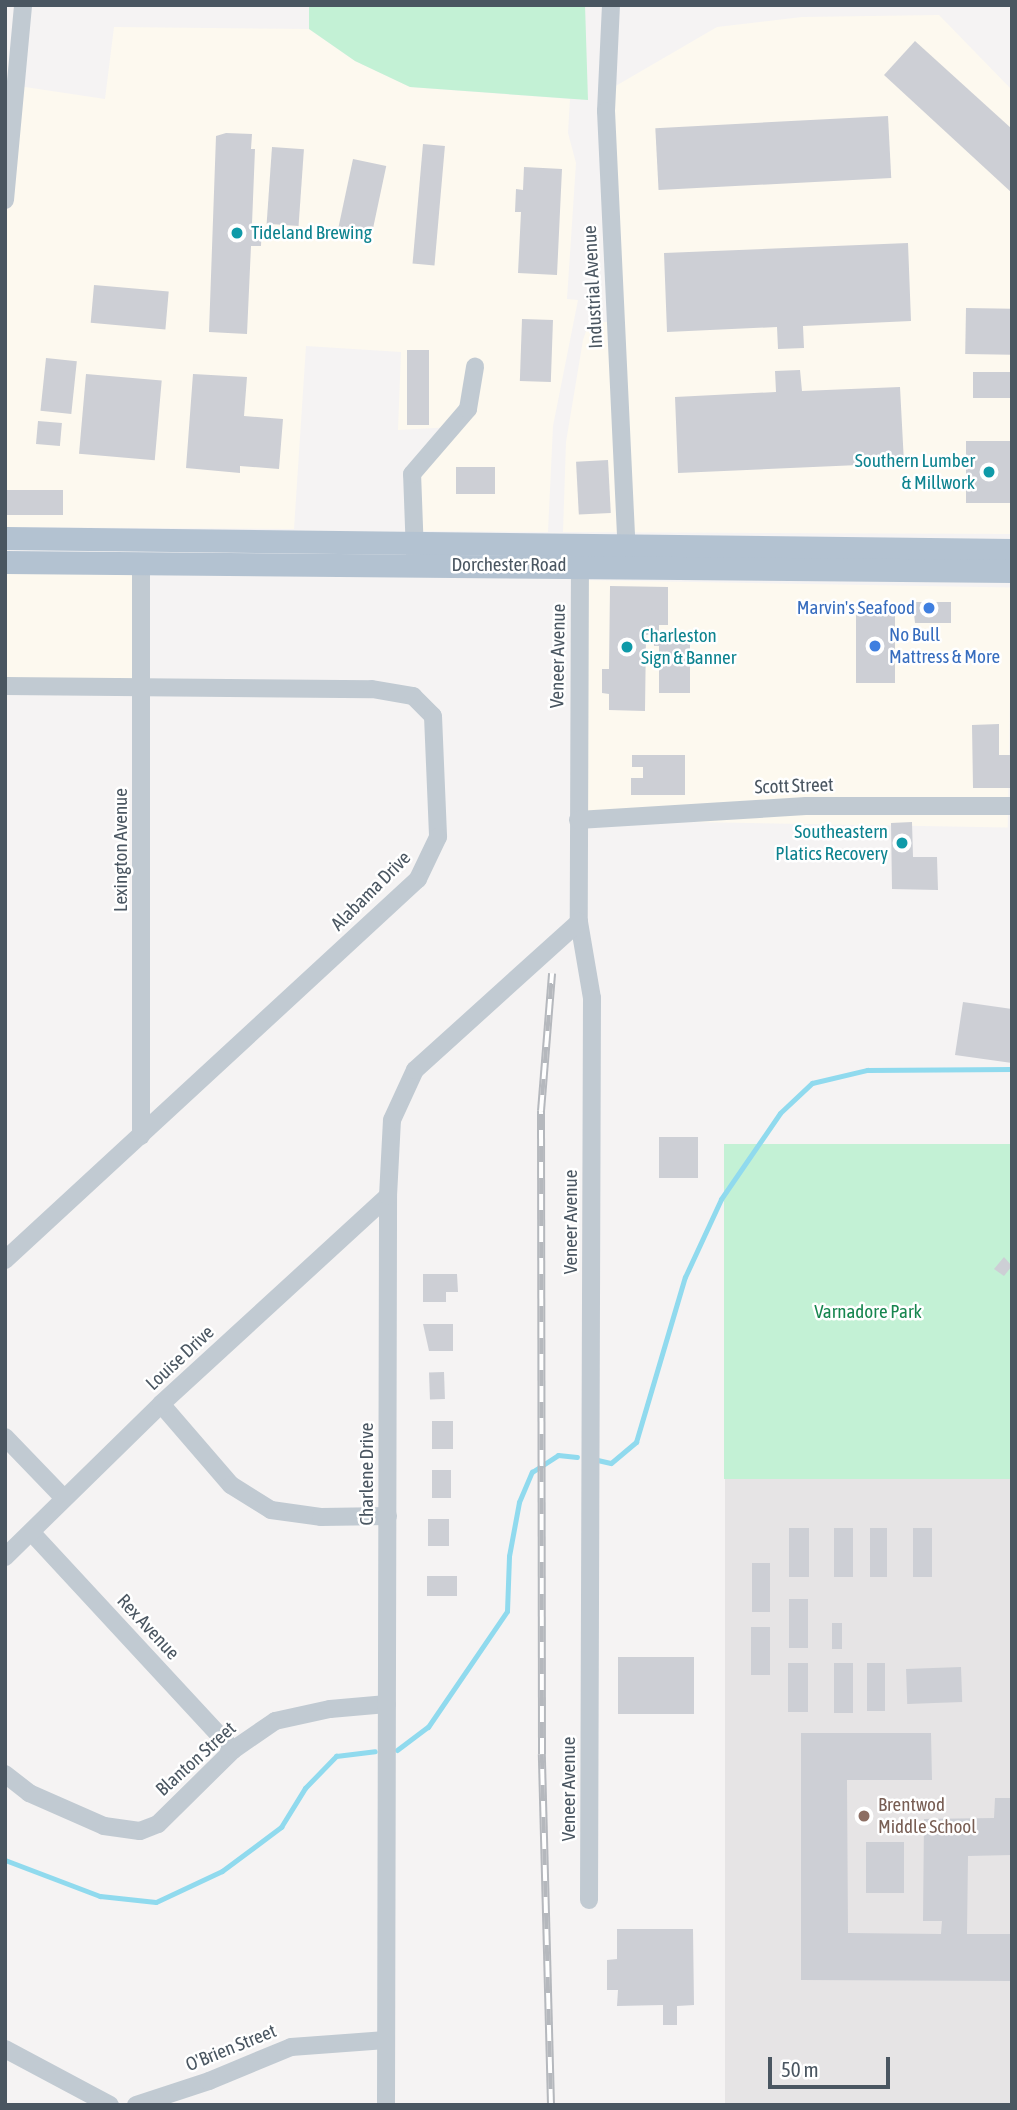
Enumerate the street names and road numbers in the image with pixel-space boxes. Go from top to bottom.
street label: Industrial Avenue [578,225,608,349]
street label: Dorchester Road [451,554,567,576]
street label: Veneer Avenue [546,604,570,708]
street label: Scott Street [754,773,834,799]
street label: Lexington Avenue [110,788,132,912]
street label: Alabama Drive [327,847,415,935]
street label: Veneer Avenue [560,1170,582,1274]
street label: Louise Drive [141,1321,219,1395]
street label: Charlene Drive [356,1423,378,1525]
street label: Rex Avenue [112,1590,184,1664]
street label: Blanton Street [151,1717,241,1801]
street label: Veneer Avenue [558,1737,580,1841]
street label: O'Brien Street [183,2020,279,2076]

